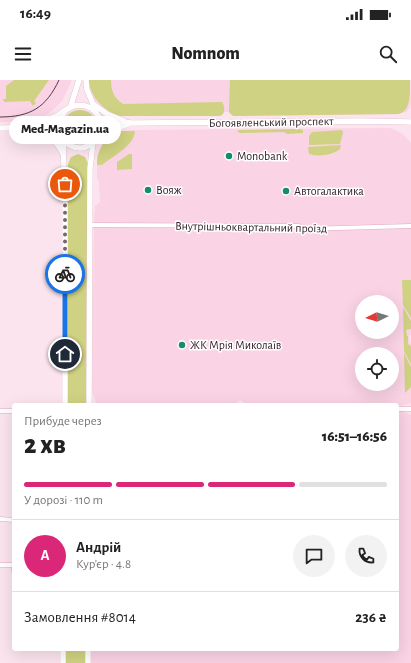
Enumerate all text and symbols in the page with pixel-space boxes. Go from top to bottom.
text: 16:49 [20,6,51,21]
icon: menu [12,43,34,65]
icon: search [377,43,399,65]
text: Nomnom [171,45,240,63]
street label: Богоявленський проспект [208,115,334,129]
callout: Med-Magazin.ua [9,116,121,144]
text: Med-Magazin.ua [21,123,109,136]
place label: Monobank [237,150,288,162]
marker: Monobank [224,151,234,161]
pin [48,167,82,201]
icon: bag [54,173,76,195]
place label: Вояж [156,184,182,196]
marker: Вояж [143,185,153,195]
place label: Автогалактика [294,185,364,197]
marker: Автогалактика [281,186,291,196]
street label: Внутрішньоквартальний проїзд [175,220,327,235]
courier [45,254,85,294]
icon: bike [54,263,76,285]
north arrow [355,295,399,339]
map controls [355,295,399,391]
pin [48,337,82,371]
place label: ЖК Мрія Миколаїв [190,339,282,351]
marker: ЖК Мрія Миколаїв [177,340,187,350]
icon: home [54,343,76,365]
button: locate [355,347,399,391]
text: Прибуде через [24,415,102,428]
text: 16:51–16:56 [322,429,387,444]
text: 2 хв [24,432,66,458]
text: У дорозі · 110 m [24,494,103,507]
button: chat [293,535,335,577]
button: phone [345,535,387,577]
text: Андрій [76,540,121,555]
text: А [40,548,50,563]
text: Кур’єр · 4.8 [76,558,131,571]
text: Замовлення #8014 [24,610,136,625]
text: 236 ₴ [355,610,387,625]

